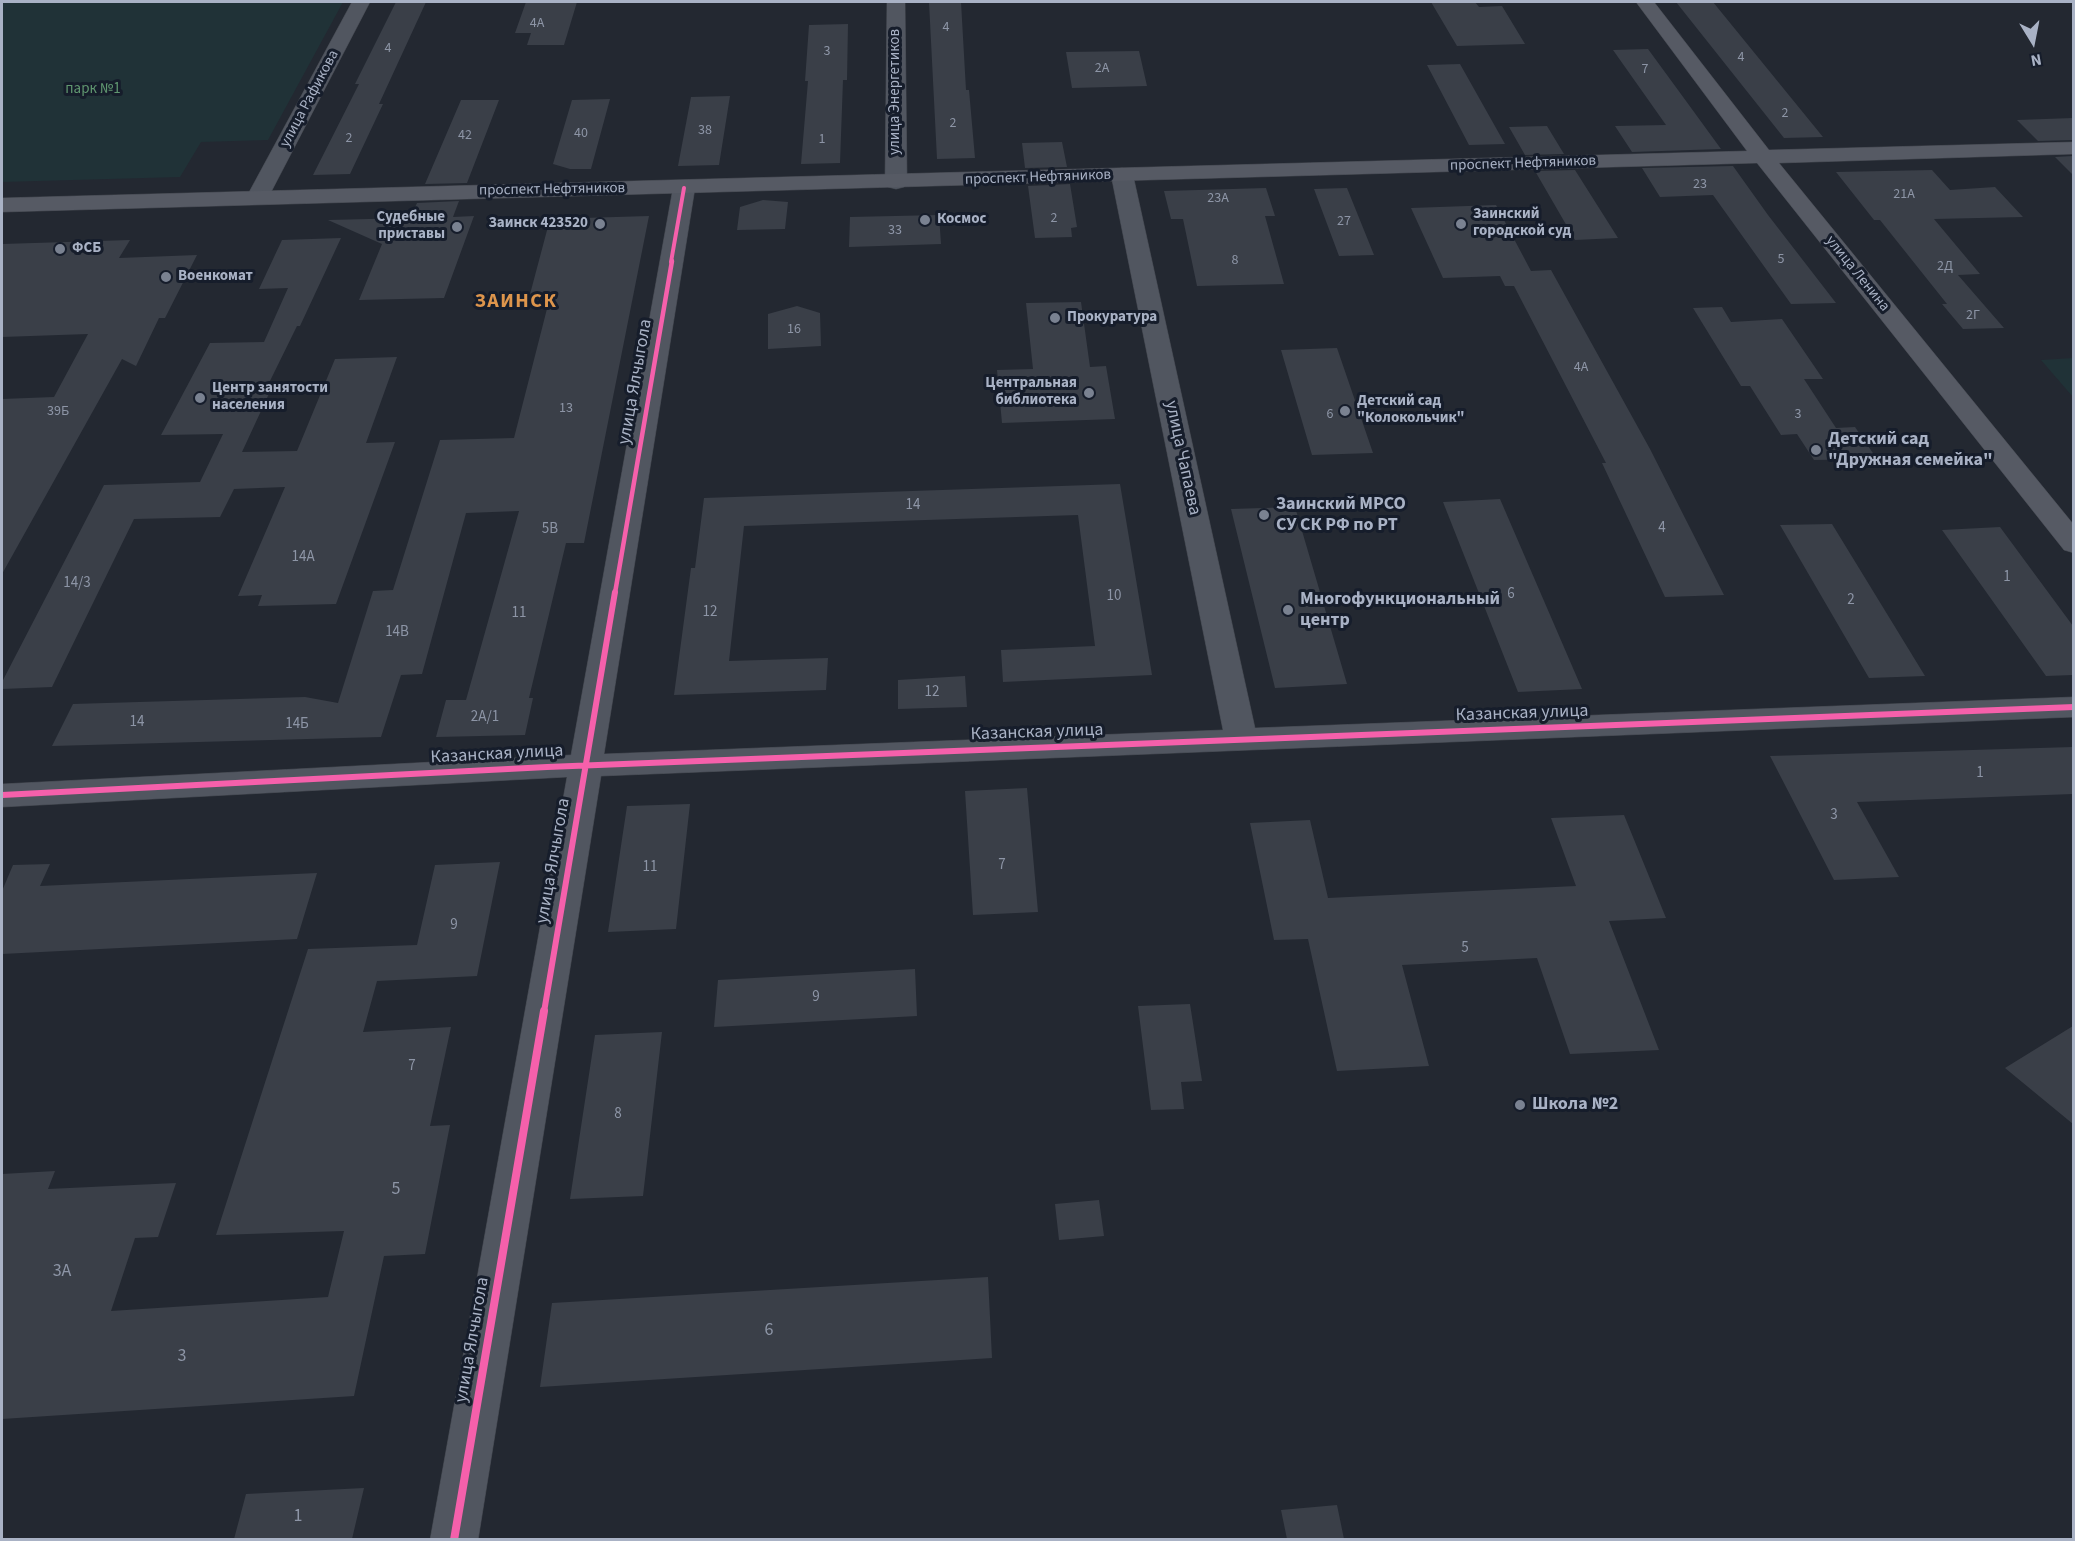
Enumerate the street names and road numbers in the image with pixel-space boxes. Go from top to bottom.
street label: улица Энергетиков [887,29,905,155]
street label: улица Рафикова [277,47,343,151]
street label: проспект Нефтяников [1450,152,1596,176]
street label: проспект Нефтяников [965,166,1111,190]
street label: проспект Нефтяников [479,180,625,200]
street label: улица Ленина [1821,233,1893,315]
street label: улица Ялчыгола [614,317,658,447]
street label: улица Чапаева [1159,399,1205,517]
street label: Казанская улица [1455,701,1589,727]
street label: Казанская улица [970,720,1104,746]
street label: Казанская улица [430,741,564,769]
street label: улица Ялчыгола [532,796,576,926]
street label: улица Ялчыгола [451,1275,495,1405]

